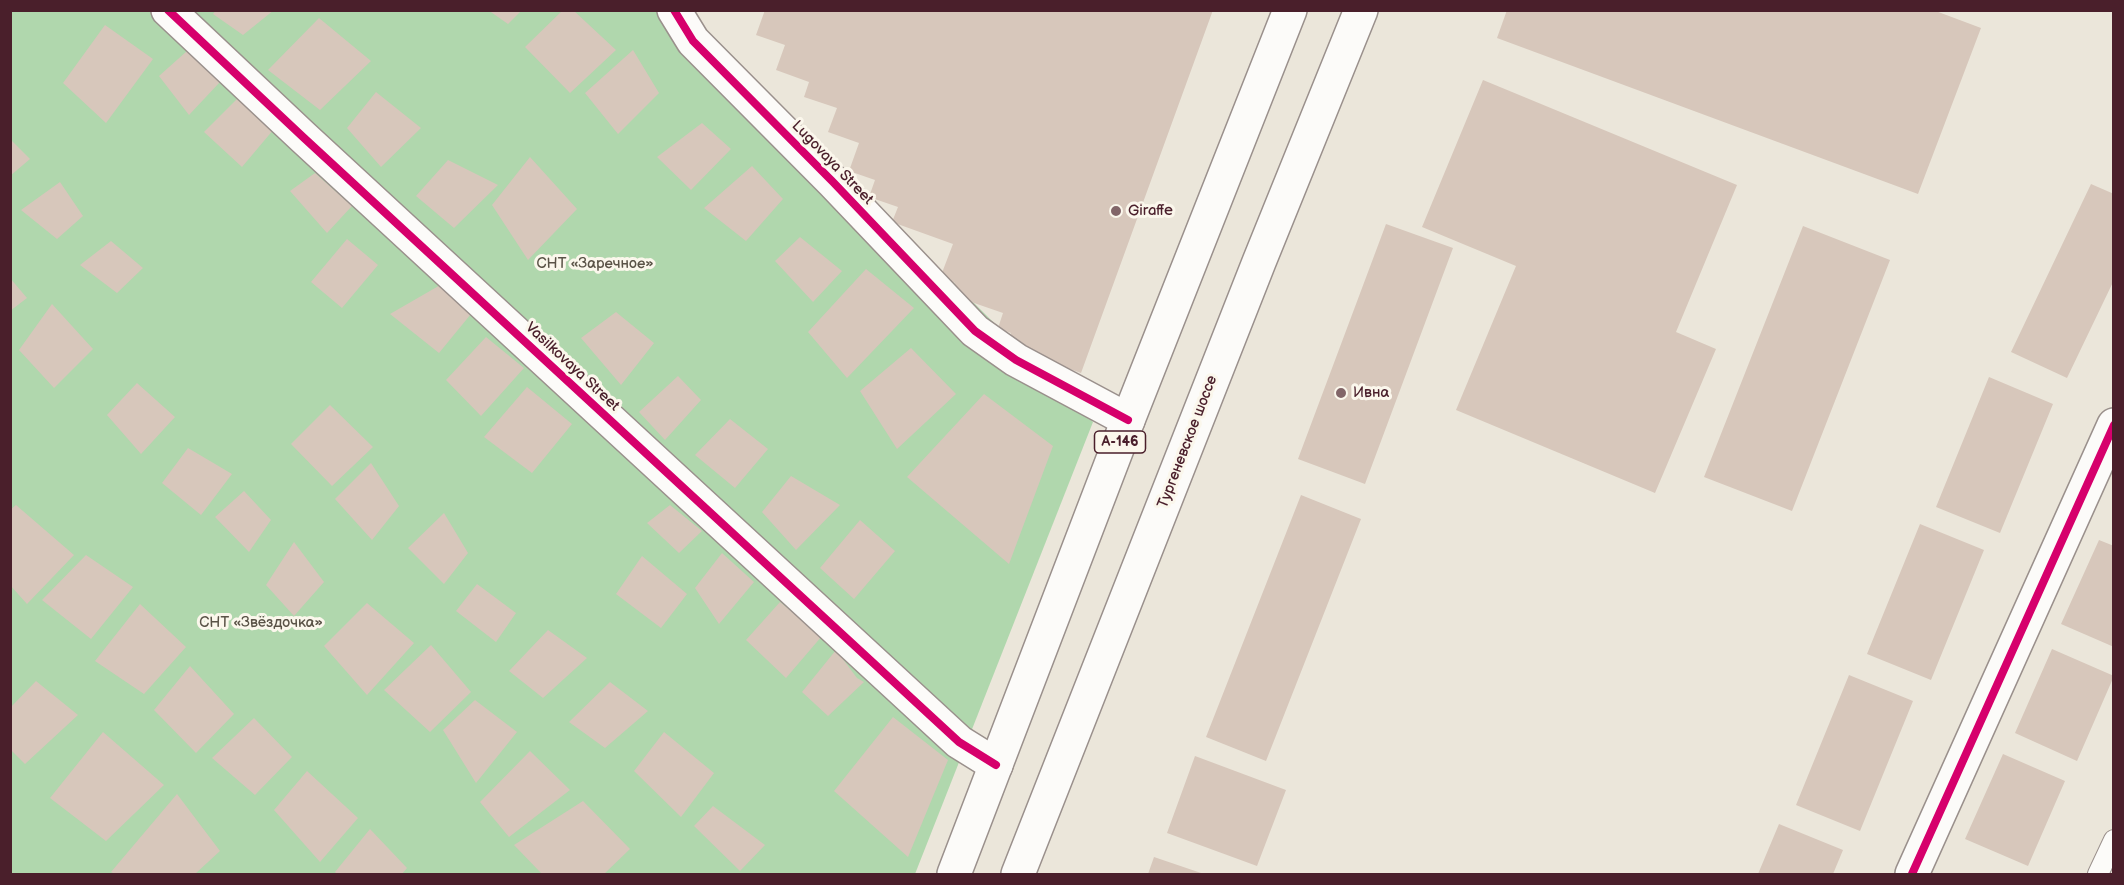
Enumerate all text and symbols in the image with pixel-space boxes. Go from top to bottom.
street label: Lugovaya Street [787,117,877,209]
place label: Giraffe [1128,202,1173,220]
marker: Giraffe [1109,204,1123,218]
park label: СНТ «Заречное» [536,255,654,273]
street label: Vasilkovaya Street [521,319,623,415]
street label: Тургеневское шоссе [1154,373,1222,511]
place label: Ивна [1353,384,1389,402]
marker: Ивна [1334,386,1348,400]
road number: А-146 [1094,431,1146,453]
park label: СНТ «Звёздочка» [199,614,323,632]

